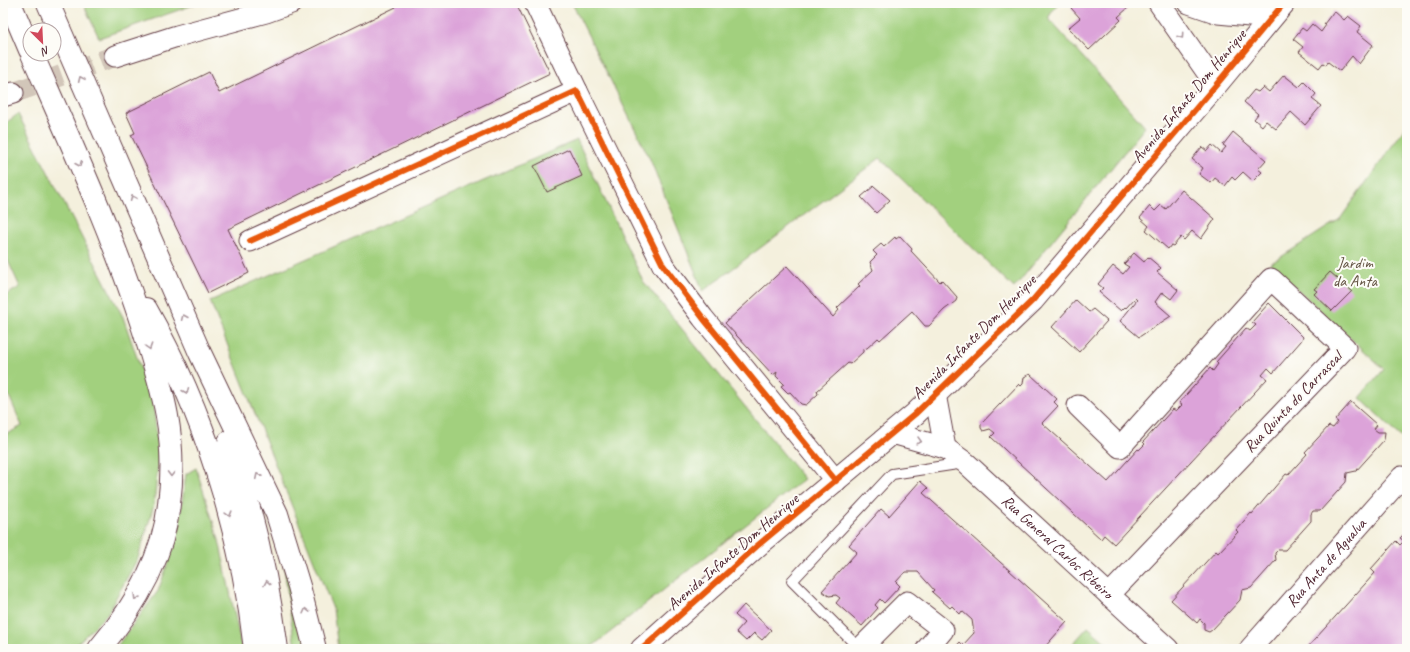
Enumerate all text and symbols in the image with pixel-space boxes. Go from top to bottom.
north arrow [22,22,62,62]
street label: Avenida Infante Dom Henrique [1127,24,1252,167]
one-way arrow [1176,31,1183,38]
text: N [38,43,52,60]
one-way arrow [78,75,86,83]
one-way arrow [75,161,83,168]
one-way arrow [129,195,137,202]
park label: Jardim da Anta [1333,253,1379,291]
street label: Avenida Infante Dom Henrique [908,269,1042,403]
one-way arrow [181,314,189,322]
one-way arrow [144,343,152,350]
street label: Rua Quinta do Carrascal [1240,345,1349,457]
one-way arrow [181,387,189,395]
one-way arrow [915,436,922,445]
one-way arrow [167,471,175,477]
one-way arrow [255,472,263,480]
street label: Avenida Infante Dom Henrique [663,488,804,615]
street label: Rua General Carlos Ribeiro [997,491,1119,605]
one-way arrow [224,510,233,517]
street label: Rua Anta de Agualva [1282,514,1371,611]
one-way arrow [263,580,272,586]
one-way arrow [134,593,141,600]
one-way arrow [302,608,310,614]

